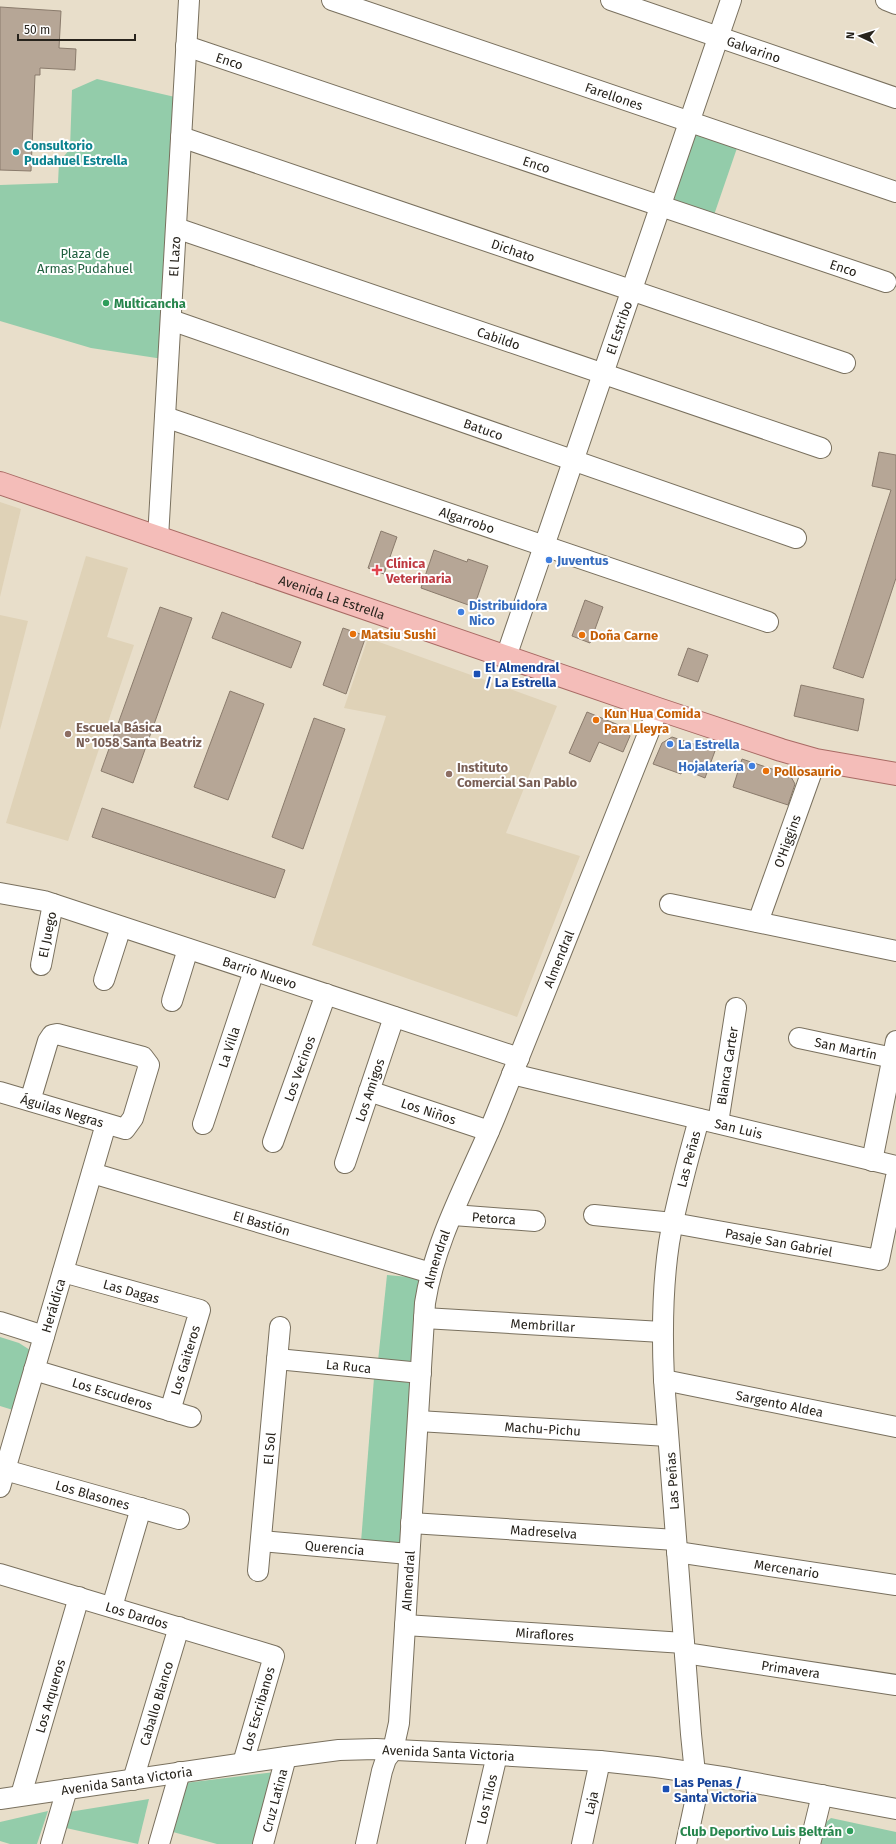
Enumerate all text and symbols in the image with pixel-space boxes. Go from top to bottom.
scale bar [18,16,135,42]
north arrow [840,16,880,56]
text: 50 m [24,23,50,37]
text: N [844,31,857,39]
street label: Galvarino [725,33,783,66]
street label: Enco [214,50,245,73]
street label: Farellones [583,80,645,113]
place label: Consultorio Pudahuel Estrella [24,138,128,168]
marker: Consultorio Pudahuel Estrella [11,147,21,157]
street label: Enco [521,153,552,176]
street label: El Lazo [166,236,183,277]
street label: Dichato [489,236,537,265]
park label: Plaza de Armas Pudahuel [37,246,133,276]
street label: Enco [828,257,859,280]
place label: Multicancha [114,296,186,311]
marker: Multicancha [101,298,111,308]
street label: El Estribo [603,299,635,357]
street label: Cabildo [475,324,522,353]
street label: Batuco [462,416,505,443]
street label: Algarrobo [437,504,496,536]
place label: Juventus [556,553,609,568]
marker: Juventus [544,555,554,565]
place label: Clínica Veterinaria [385,556,452,586]
marker: Clínica Veterinaria [371,564,383,576]
street label: Avenida La Estrella [277,572,387,623]
place label: Distribuidora Nico [469,598,547,628]
marker: Distribuidora Nico [456,607,466,617]
place label: Matsiu Sushi [361,627,436,642]
place label: Doña Carne [590,628,658,643]
marker: Matsiu Sushi [348,629,358,639]
marker: Doña Carne [577,630,587,640]
place label: El Almendral / La Estrella [485,660,559,690]
marker: El Almendral / La Estrella [472,669,482,679]
place label: Kun Hua Comida Para Lleyra [604,706,701,736]
marker: Kun Hua Comida Para Lleyra [591,715,601,725]
place label: Escuela Básica N°1058 Santa Beatriz [76,720,202,750]
marker: Escuela Básica N°1058 Santa Beatriz [63,729,73,739]
place label: La Estrella [678,737,740,752]
marker: La Estrella [665,739,675,749]
place label: Hojalatería [678,759,744,774]
place label: Instituto Comercial San Pablo [457,760,578,790]
marker: Hojalatería [747,761,757,771]
place label: Pollosaurio [774,764,842,779]
marker: Pollosaurio [761,766,771,776]
marker: Instituto Comercial San Pablo [444,769,454,779]
street label: O'Higgins [771,813,804,870]
street label: El Juego [36,910,59,959]
street label: Almendral [541,928,577,990]
street label: Barrio Nuevo [221,954,299,992]
street label: La Villa [215,1025,243,1070]
street label: Blanca Carter [714,1026,741,1106]
street label: Los Vecinos [281,1034,318,1103]
street label: San Martín [813,1035,878,1062]
street label: Los Amigos [352,1057,388,1124]
street label: Águilas Negras [19,1092,106,1130]
street label: Los Niños [399,1095,458,1128]
street label: San Luis [713,1116,764,1142]
street label: Las Peñas [674,1129,703,1189]
street label: El Bastión [231,1208,292,1239]
street label: Petorca [471,1209,516,1228]
street label: Pasaje San Gabriel [724,1226,834,1260]
street label: Almendral [421,1227,453,1289]
street label: Heráldica [38,1277,68,1335]
street label: Las Dagas [102,1277,161,1306]
street label: Membrillar [510,1316,575,1335]
street label: Los Gaiteros [168,1323,203,1397]
street label: La Ruca [325,1357,372,1376]
street label: Los Escuderos [70,1375,154,1413]
street label: Sargento Aldea [735,1388,825,1420]
street label: Machu-Pichu [504,1419,581,1439]
street label: El Sol [261,1431,278,1465]
street label: Las Peñas [663,1452,682,1510]
street label: Los Blasones [54,1478,131,1513]
street label: Madreselva [510,1522,578,1542]
street label: Querencia [304,1538,365,1558]
street label: Almendral [399,1550,418,1611]
street label: Mercenario [753,1557,820,1581]
street label: Los Dardos [104,1599,170,1632]
street label: Miraflores [515,1625,574,1644]
street label: Los Arqueros [33,1658,68,1735]
street label: Primavera [760,1658,821,1681]
street label: Caballo Blanco [137,1660,176,1747]
street label: Los Escribanos [239,1665,278,1753]
street label: Avenida Santa Victoria [382,1742,515,1764]
street label: Avenida Santa Victoria [60,1764,193,1798]
street label: Cruz Latina [259,1767,291,1834]
street label: Los Tilos [474,1773,500,1826]
place label: Las Penas / Santa Victoria [674,1775,757,1805]
marker: Las Penas / Santa Victoria [661,1784,671,1794]
street label: Laja [582,1790,601,1816]
place label: Club Deportivo Luis Beltrán [680,1824,842,1839]
marker: Club Deportivo Luis Beltrán [845,1826,855,1836]

